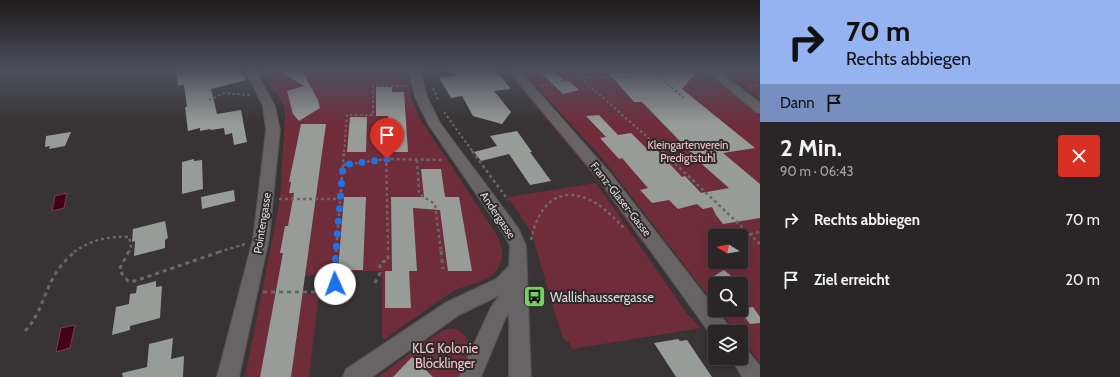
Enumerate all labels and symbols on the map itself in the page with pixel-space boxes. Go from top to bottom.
pin [370,118,404,159]
park label: Kleingartenverein Predigtstuhl [648,138,728,165]
street label: Franz-Glaser-Gasse [588,159,655,239]
street label: Andergasse [477,189,519,241]
street label: Pointengasse [250,191,274,254]
north arrow [708,229,748,269]
position arrow [314,263,356,305]
bus stop icon: Wallishaussergasse [521,284,547,310]
place label: Wallishaussergasse [550,289,654,305]
park label: KLG Kolonie Blöcklinger [412,340,478,371]

